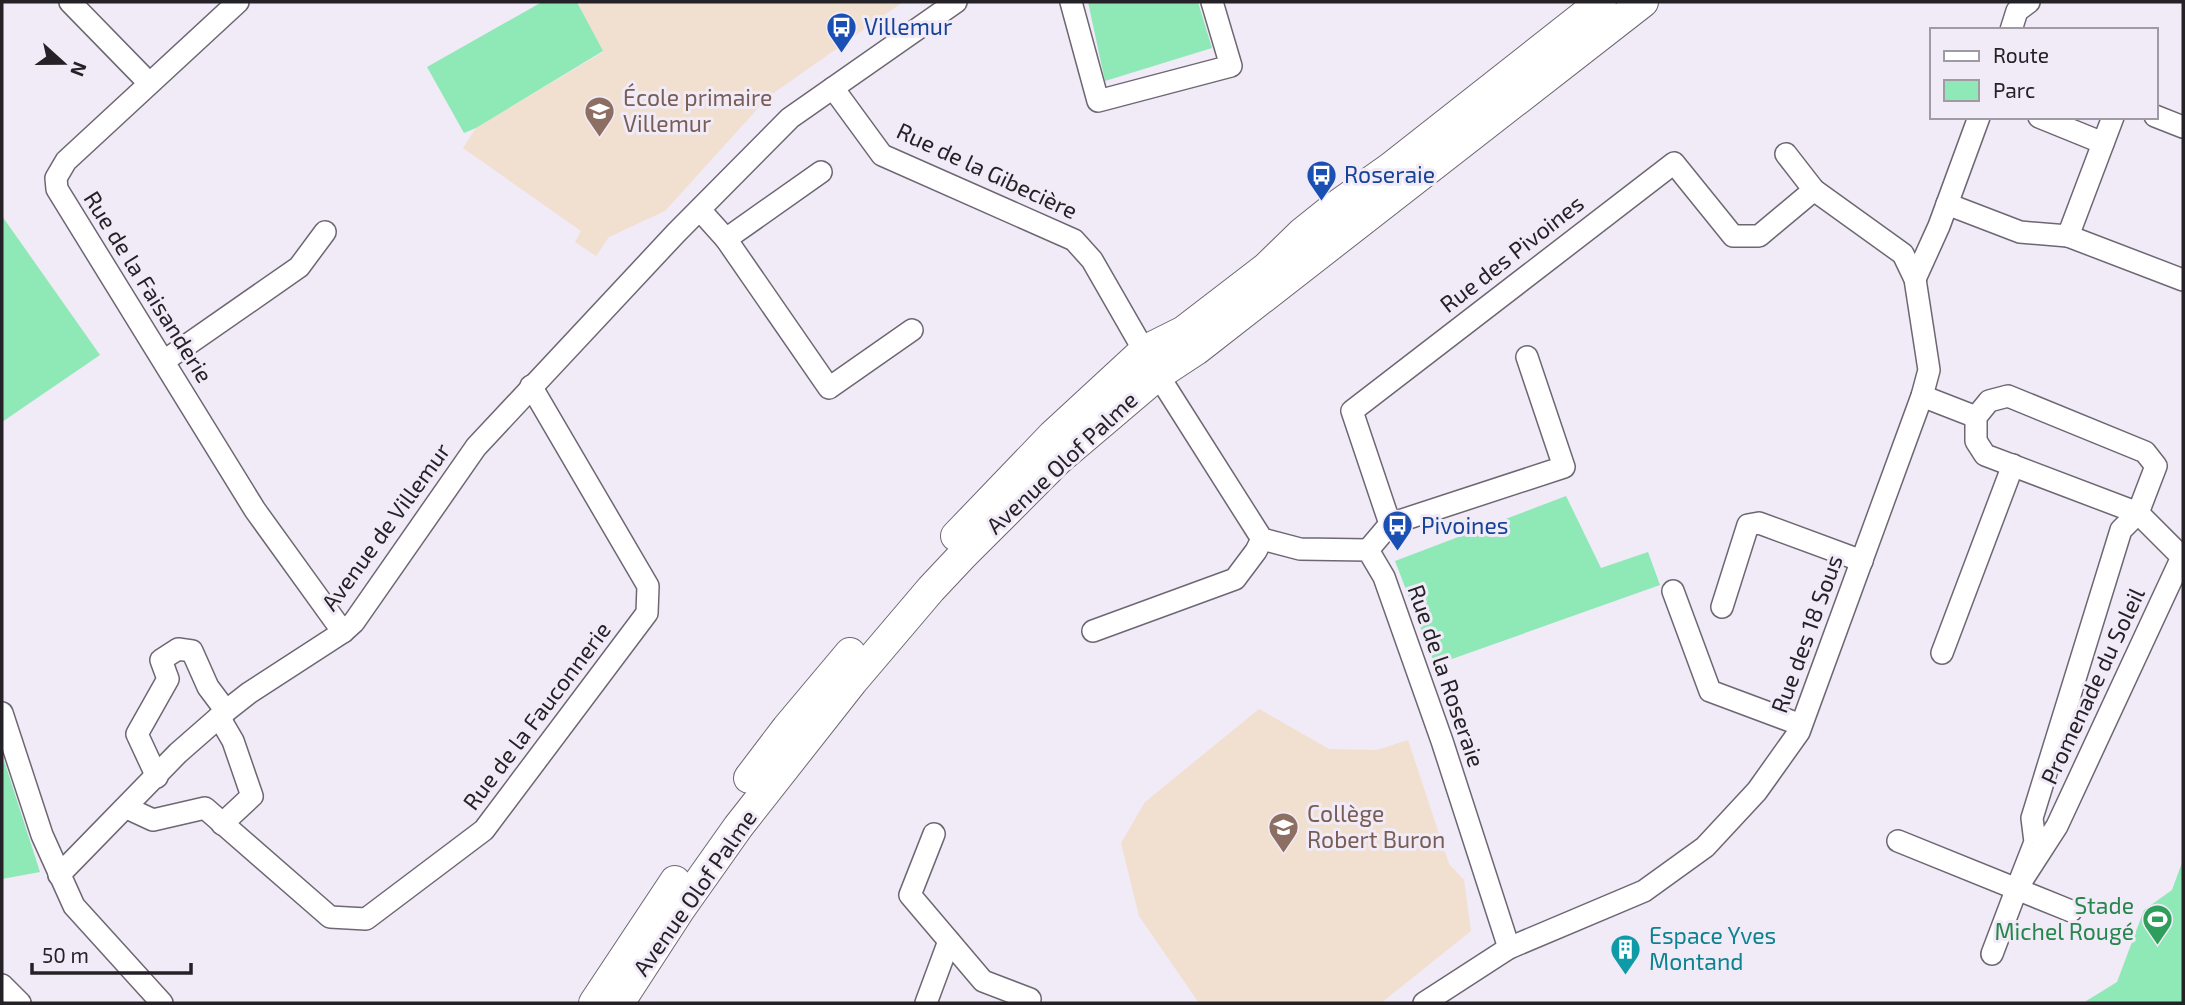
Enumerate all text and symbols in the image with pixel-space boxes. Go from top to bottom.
bus stop icon: Villemur [824,10,858,54]
place label: Villemur [864,12,952,40]
north arrow [28,28,98,98]
legend [1930,28,2157,119]
text: Route [1993,42,2049,67]
text: N [66,59,93,80]
text: Parc [1993,77,2035,102]
place label: École primaire Villemur [623,83,772,137]
school or university icon: École primaire Villemur [583,94,617,138]
street label: Rue de la Gibecière [893,116,1082,224]
bus stop icon: Roseraie [1304,158,1338,202]
place label: Roseraie [1344,160,1435,188]
street label: Rue de la Faisanderie [78,185,219,387]
street label: Rue des Pivoines [1434,188,1589,318]
street label: Avenue Olof Palme [980,385,1143,539]
street label: Avenue de Villemur [315,437,455,616]
bus stop icon: Pivoines [1381,509,1415,553]
place label: Pivoines [1421,511,1509,539]
street label: Rue des 18 Sous [1764,551,1848,717]
street label: Rue de la Roseraie [1403,581,1491,771]
street label: Promenade du Soleil [2034,583,2150,788]
street label: Rue de la Fauconnerie [456,616,616,815]
place label: Collège Robert Buron [1307,799,1445,853]
street label: Avenue Olof Palme [626,804,762,981]
school or university icon: Collège Robert Buron [1267,810,1301,854]
place label: Stade Michel Rougé [1994,891,2134,945]
sports icon: Stade Michel Rougé [2140,902,2174,946]
place label: Espace Yves Montand [1649,921,1776,975]
scale bar [32,932,191,976]
building icon: Espace Yves Montand [1609,932,1643,976]
text: 50 m [42,942,89,967]

